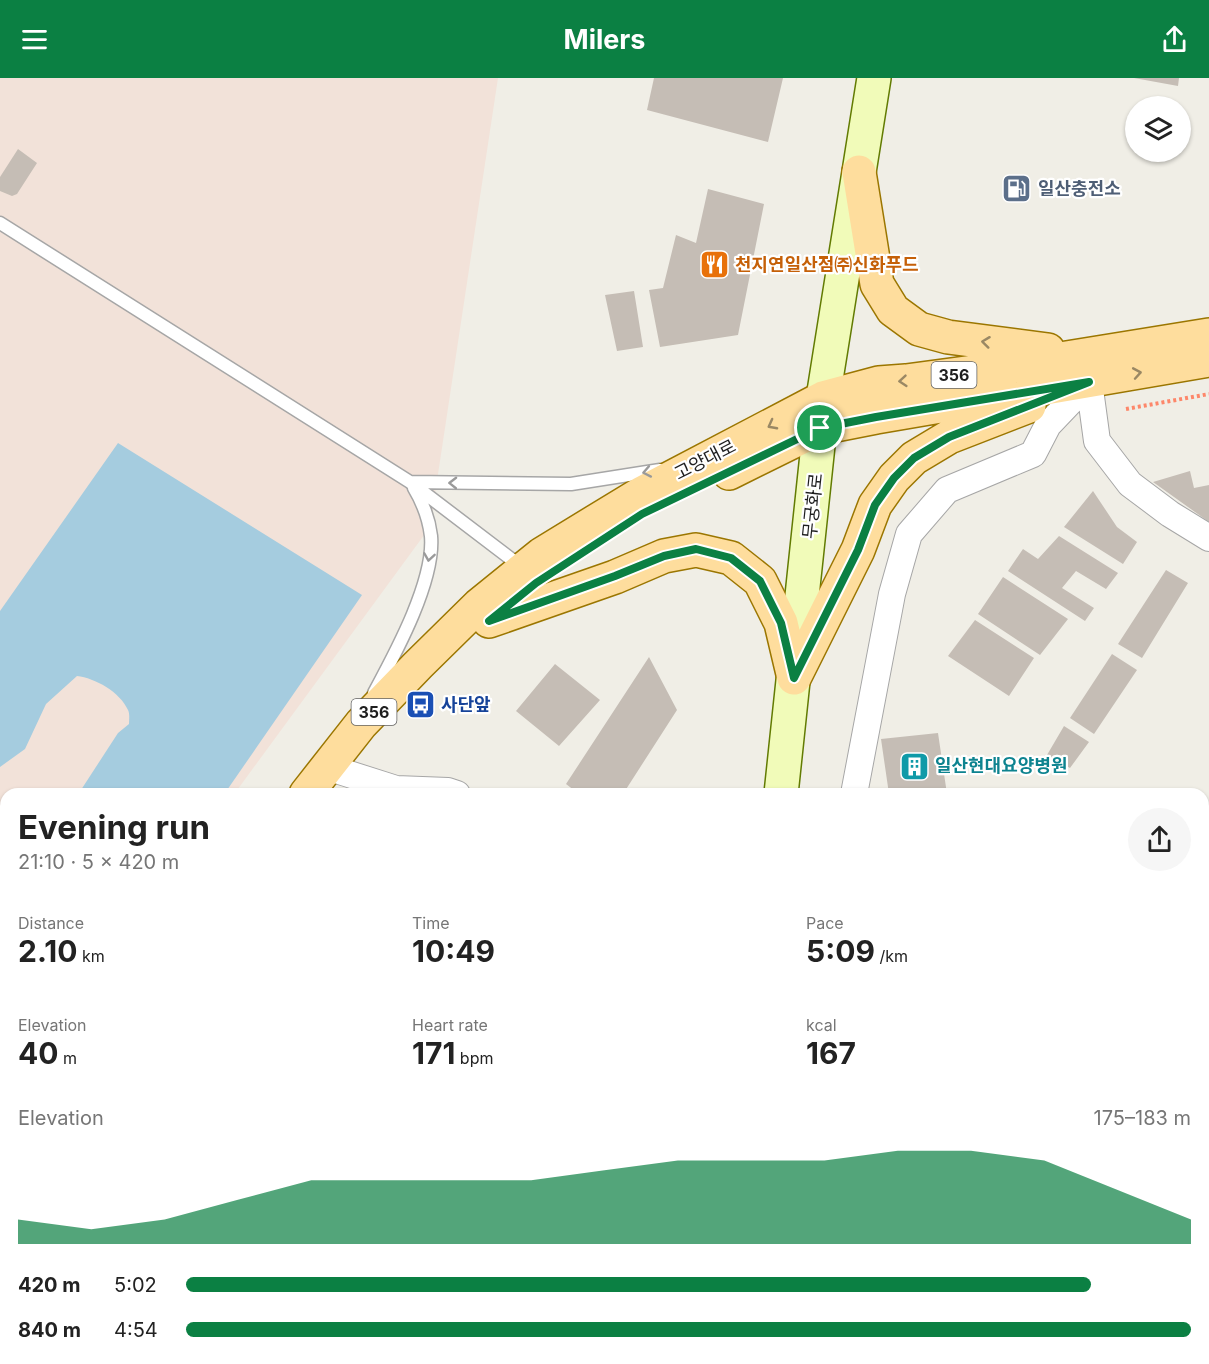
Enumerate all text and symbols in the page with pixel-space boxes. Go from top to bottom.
icon: menu [18,23,51,56]
text: Milers [564,23,646,56]
icon: share [1158,23,1191,56]
map controls [1125,96,1191,162]
button: layers [1125,96,1191,162]
fuel station icon: 일산충전소 [1001,173,1033,205]
place label: 일산충전소 [1038,178,1121,199]
restaurant icon: 천지연일산점㈜신화푸드 [698,249,730,281]
place label: 천지연일산점㈜신화푸드 [735,254,919,275]
one-way arrow [981,337,990,349]
road number: 356 [932,362,976,388]
one-way arrow [1132,367,1142,380]
one-way arrow [898,374,907,387]
pin [794,402,845,453]
icon: arrive [803,411,836,444]
one-way arrow [767,418,778,430]
street label: 고양대로 [670,435,739,484]
one-way arrow [642,465,652,478]
street label: 무궁화로 [799,472,826,540]
one-way arrow [448,476,457,489]
one-way arrow [423,552,435,562]
bus stop icon: 사단앞 [404,689,436,721]
place label: 사단앞 [441,694,491,715]
road number: 356 [352,699,397,725]
building icon: 일산현대요양병원 [898,750,930,782]
place label: 일산현대요양병원 [935,755,1067,776]
text: Evening run [18,807,210,847]
button: share [1128,808,1191,871]
text: 21:10 · 5 × 420 m [18,850,179,874]
text: Distance [18,913,84,933]
text: Time [412,913,450,933]
text: Pace [806,913,844,933]
text: 2.10 [18,933,77,969]
text: 10:49 [412,933,495,969]
text: 5:09 [806,933,875,969]
text: km [77,946,105,966]
text: /km [875,946,908,966]
text: Elevation [18,1015,87,1035]
text: Heart rate [412,1015,488,1035]
text: kcal [806,1015,837,1035]
text: 40 [18,1035,59,1071]
text: 171 [412,1035,455,1071]
text: 167 [806,1035,856,1071]
text: m [59,1048,77,1068]
text: bpm [455,1048,493,1068]
text: Elevation [18,1106,104,1130]
text: 175–183 m [1094,1106,1191,1130]
text: 420 m [18,1273,81,1297]
text: 5:02 [114,1273,157,1297]
text: 840 m [18,1318,81,1342]
text: 4:54 [114,1318,158,1342]

